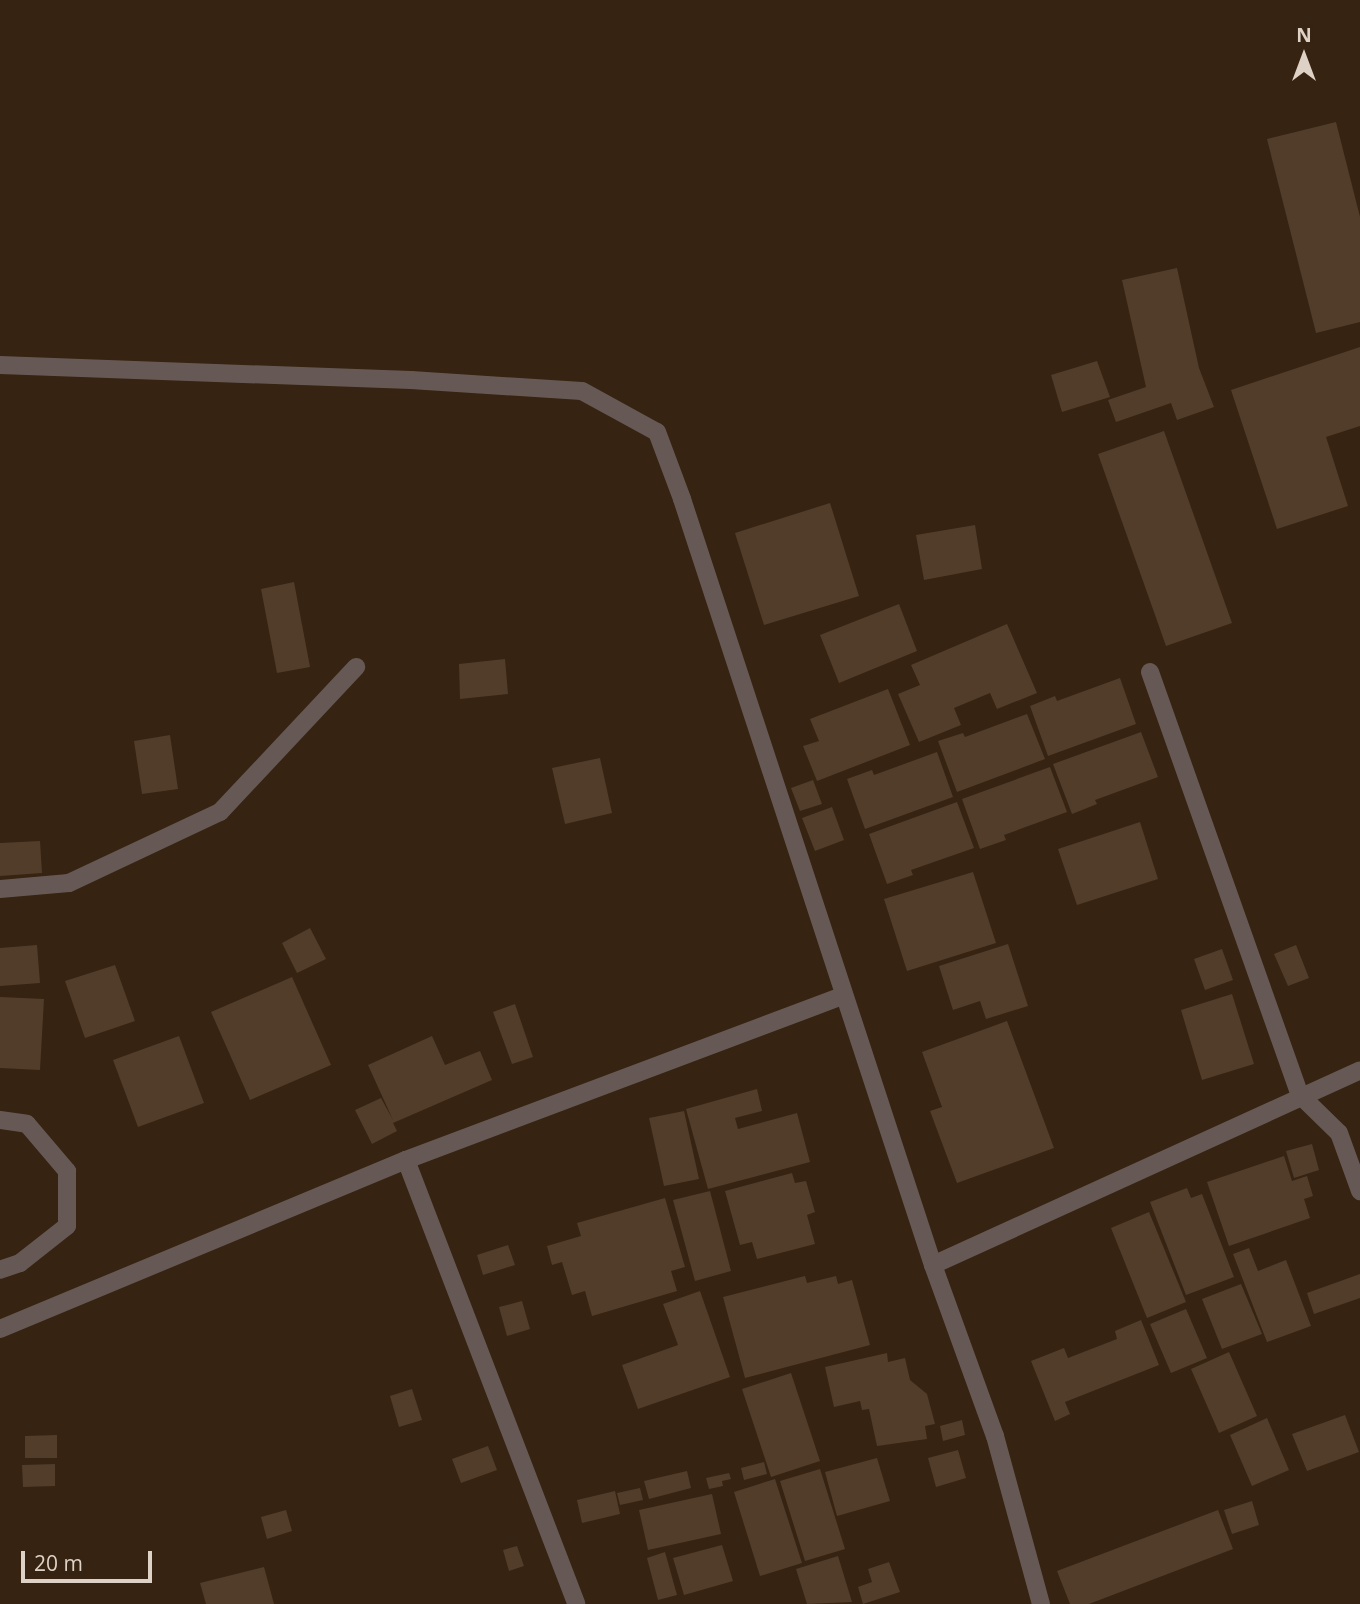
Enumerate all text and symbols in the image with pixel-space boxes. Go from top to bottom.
north arrow [1269,21,1339,91]
text: N [1296,22,1312,48]
scale bar [24,1538,156,1582]
text: 20 m [34,1549,83,1577]

